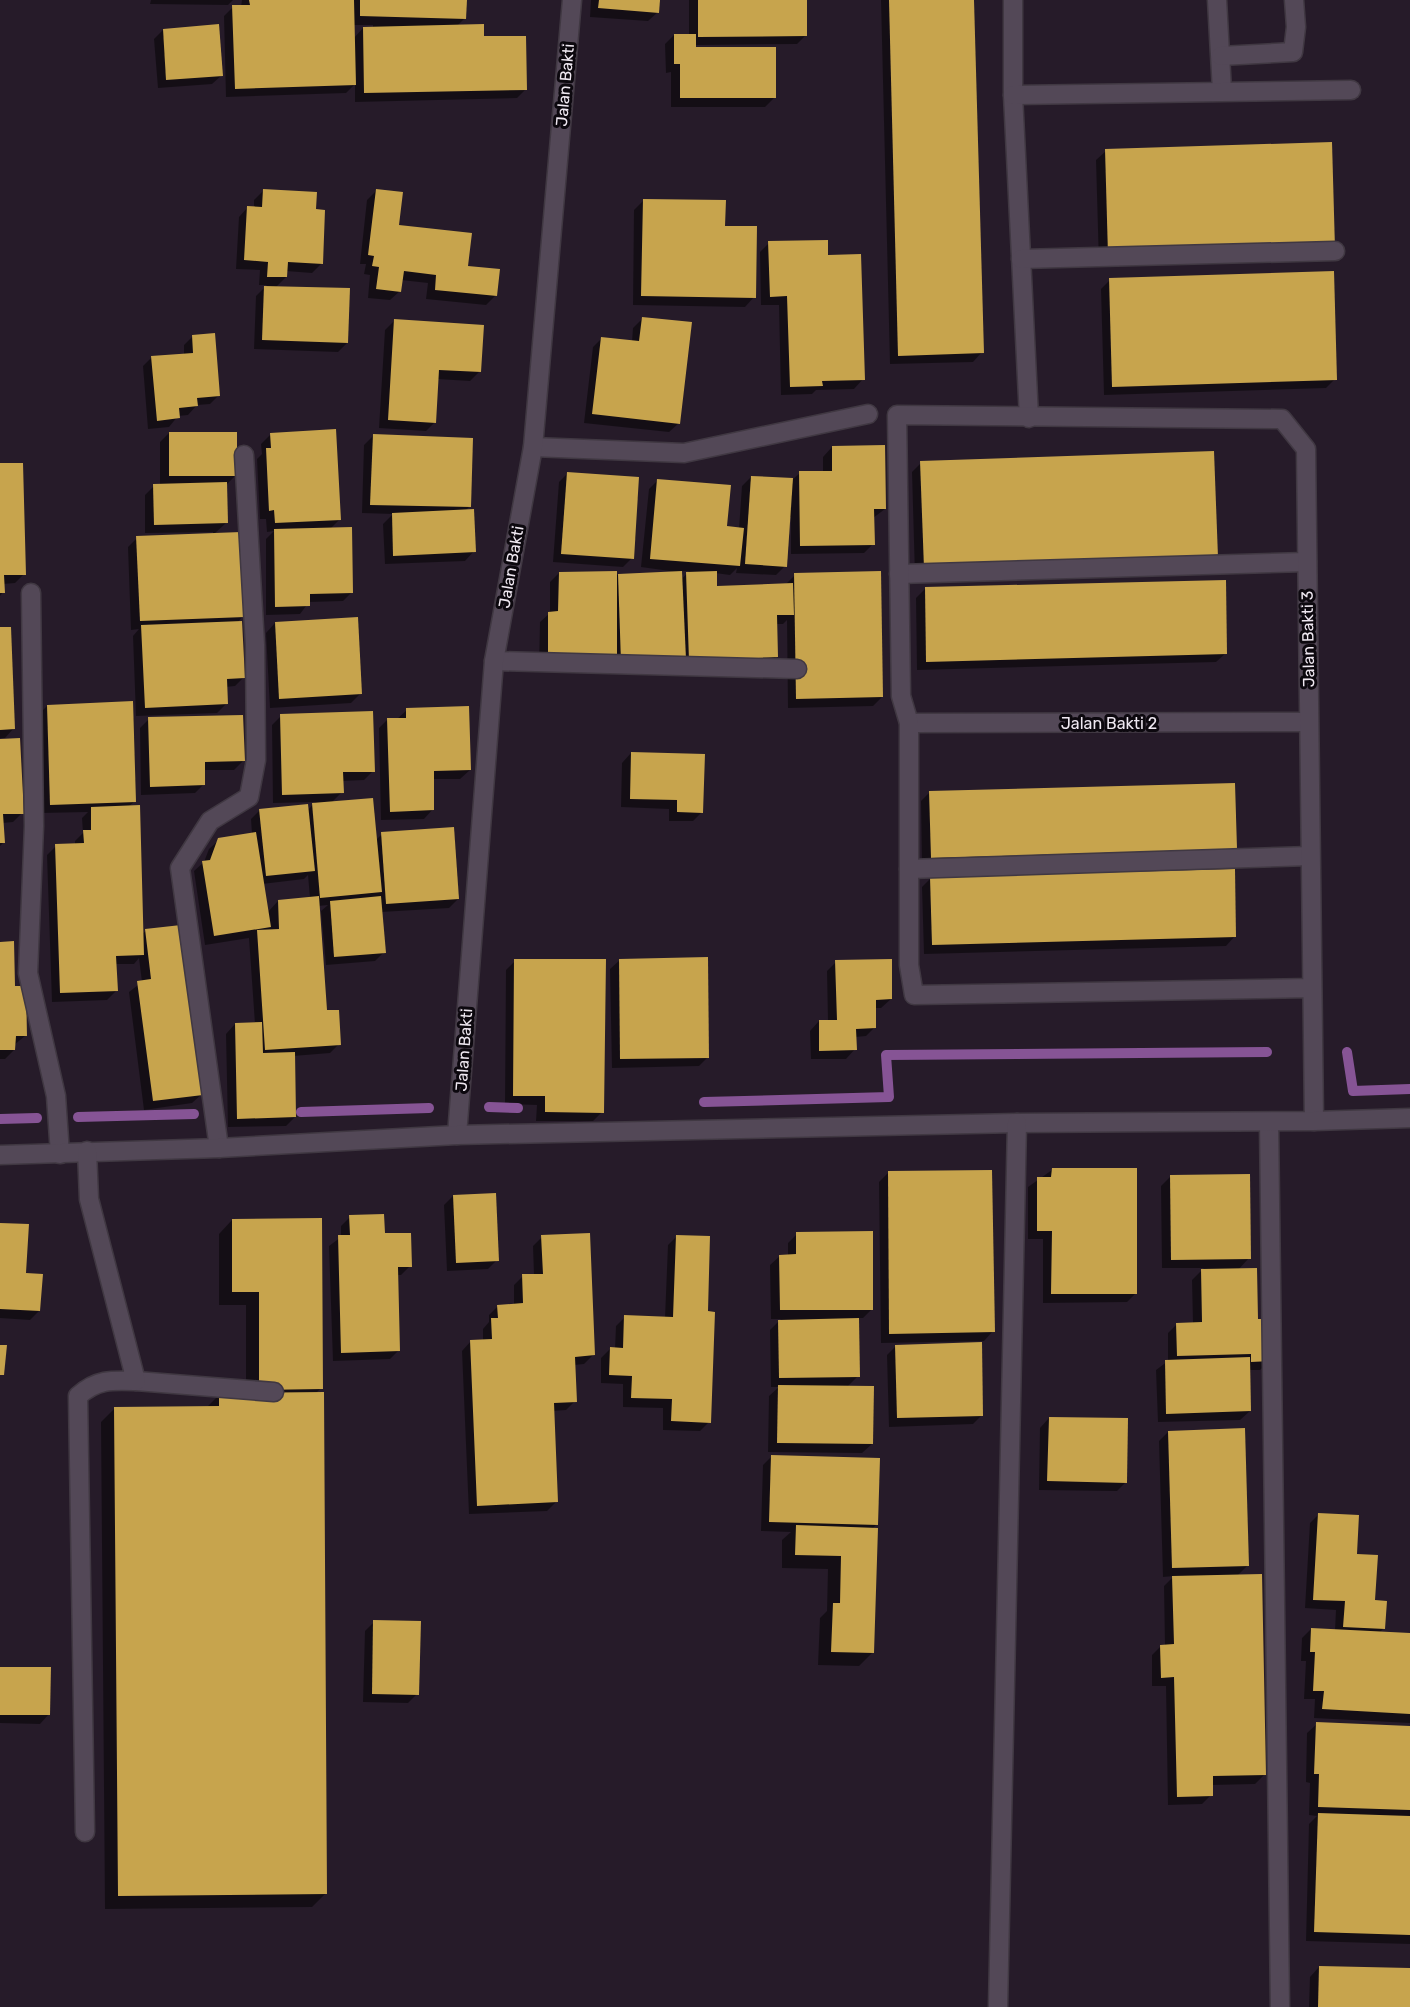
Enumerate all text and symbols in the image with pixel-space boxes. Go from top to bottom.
street label: Jalan Bakti [552,43,578,127]
street label: Jalan Bakti [494,524,528,610]
street label: Jalan Bakti 3 [1298,590,1318,688]
street label: Jalan Bakti 2 [1061,714,1157,733]
street label: Jalan Bakti [452,1008,476,1092]

